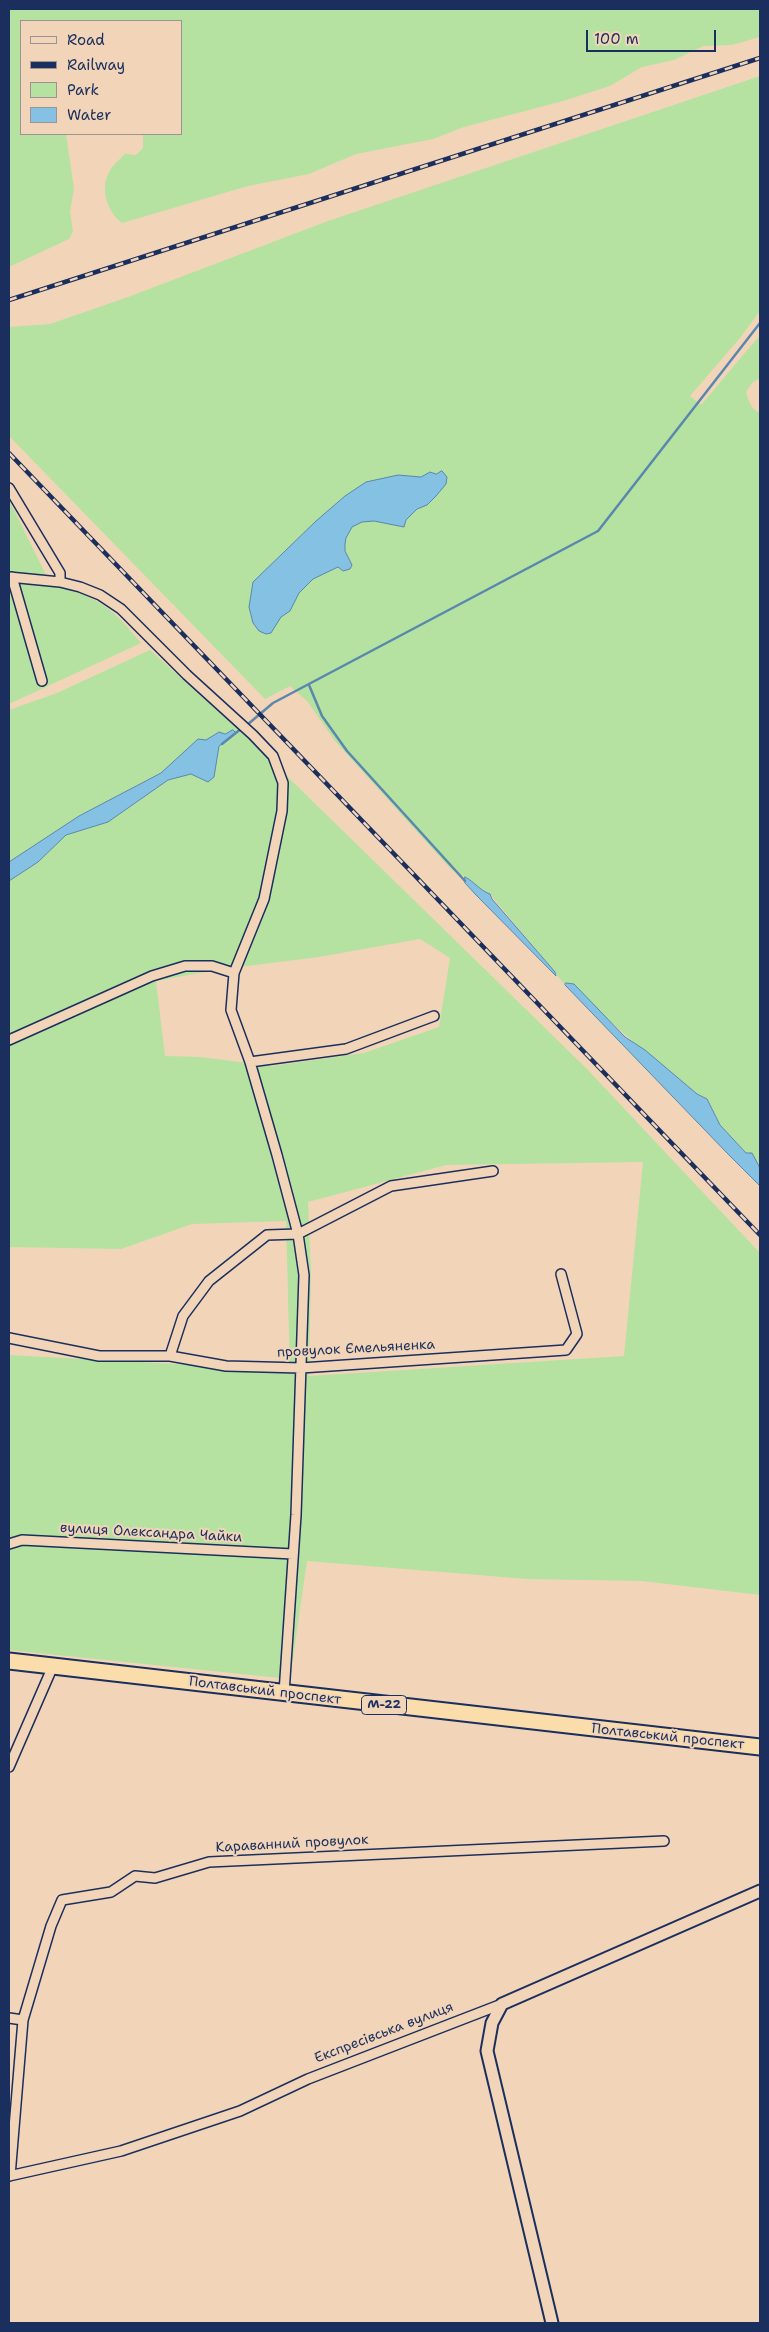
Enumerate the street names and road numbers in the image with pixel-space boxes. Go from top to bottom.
street label: провулок Ємельяненка [277,1336,435,1362]
street label: вулиця Олександра Чайки [59,1520,243,1546]
street label: Полтавський проспект [188,1673,342,1709]
road number: М-22 [362,1696,406,1714]
street label: Полтавський проспект [591,1721,745,1753]
street label: Караванний провулок [215,1832,369,1856]
street label: Експресівська вулиця [312,1999,456,2067]

